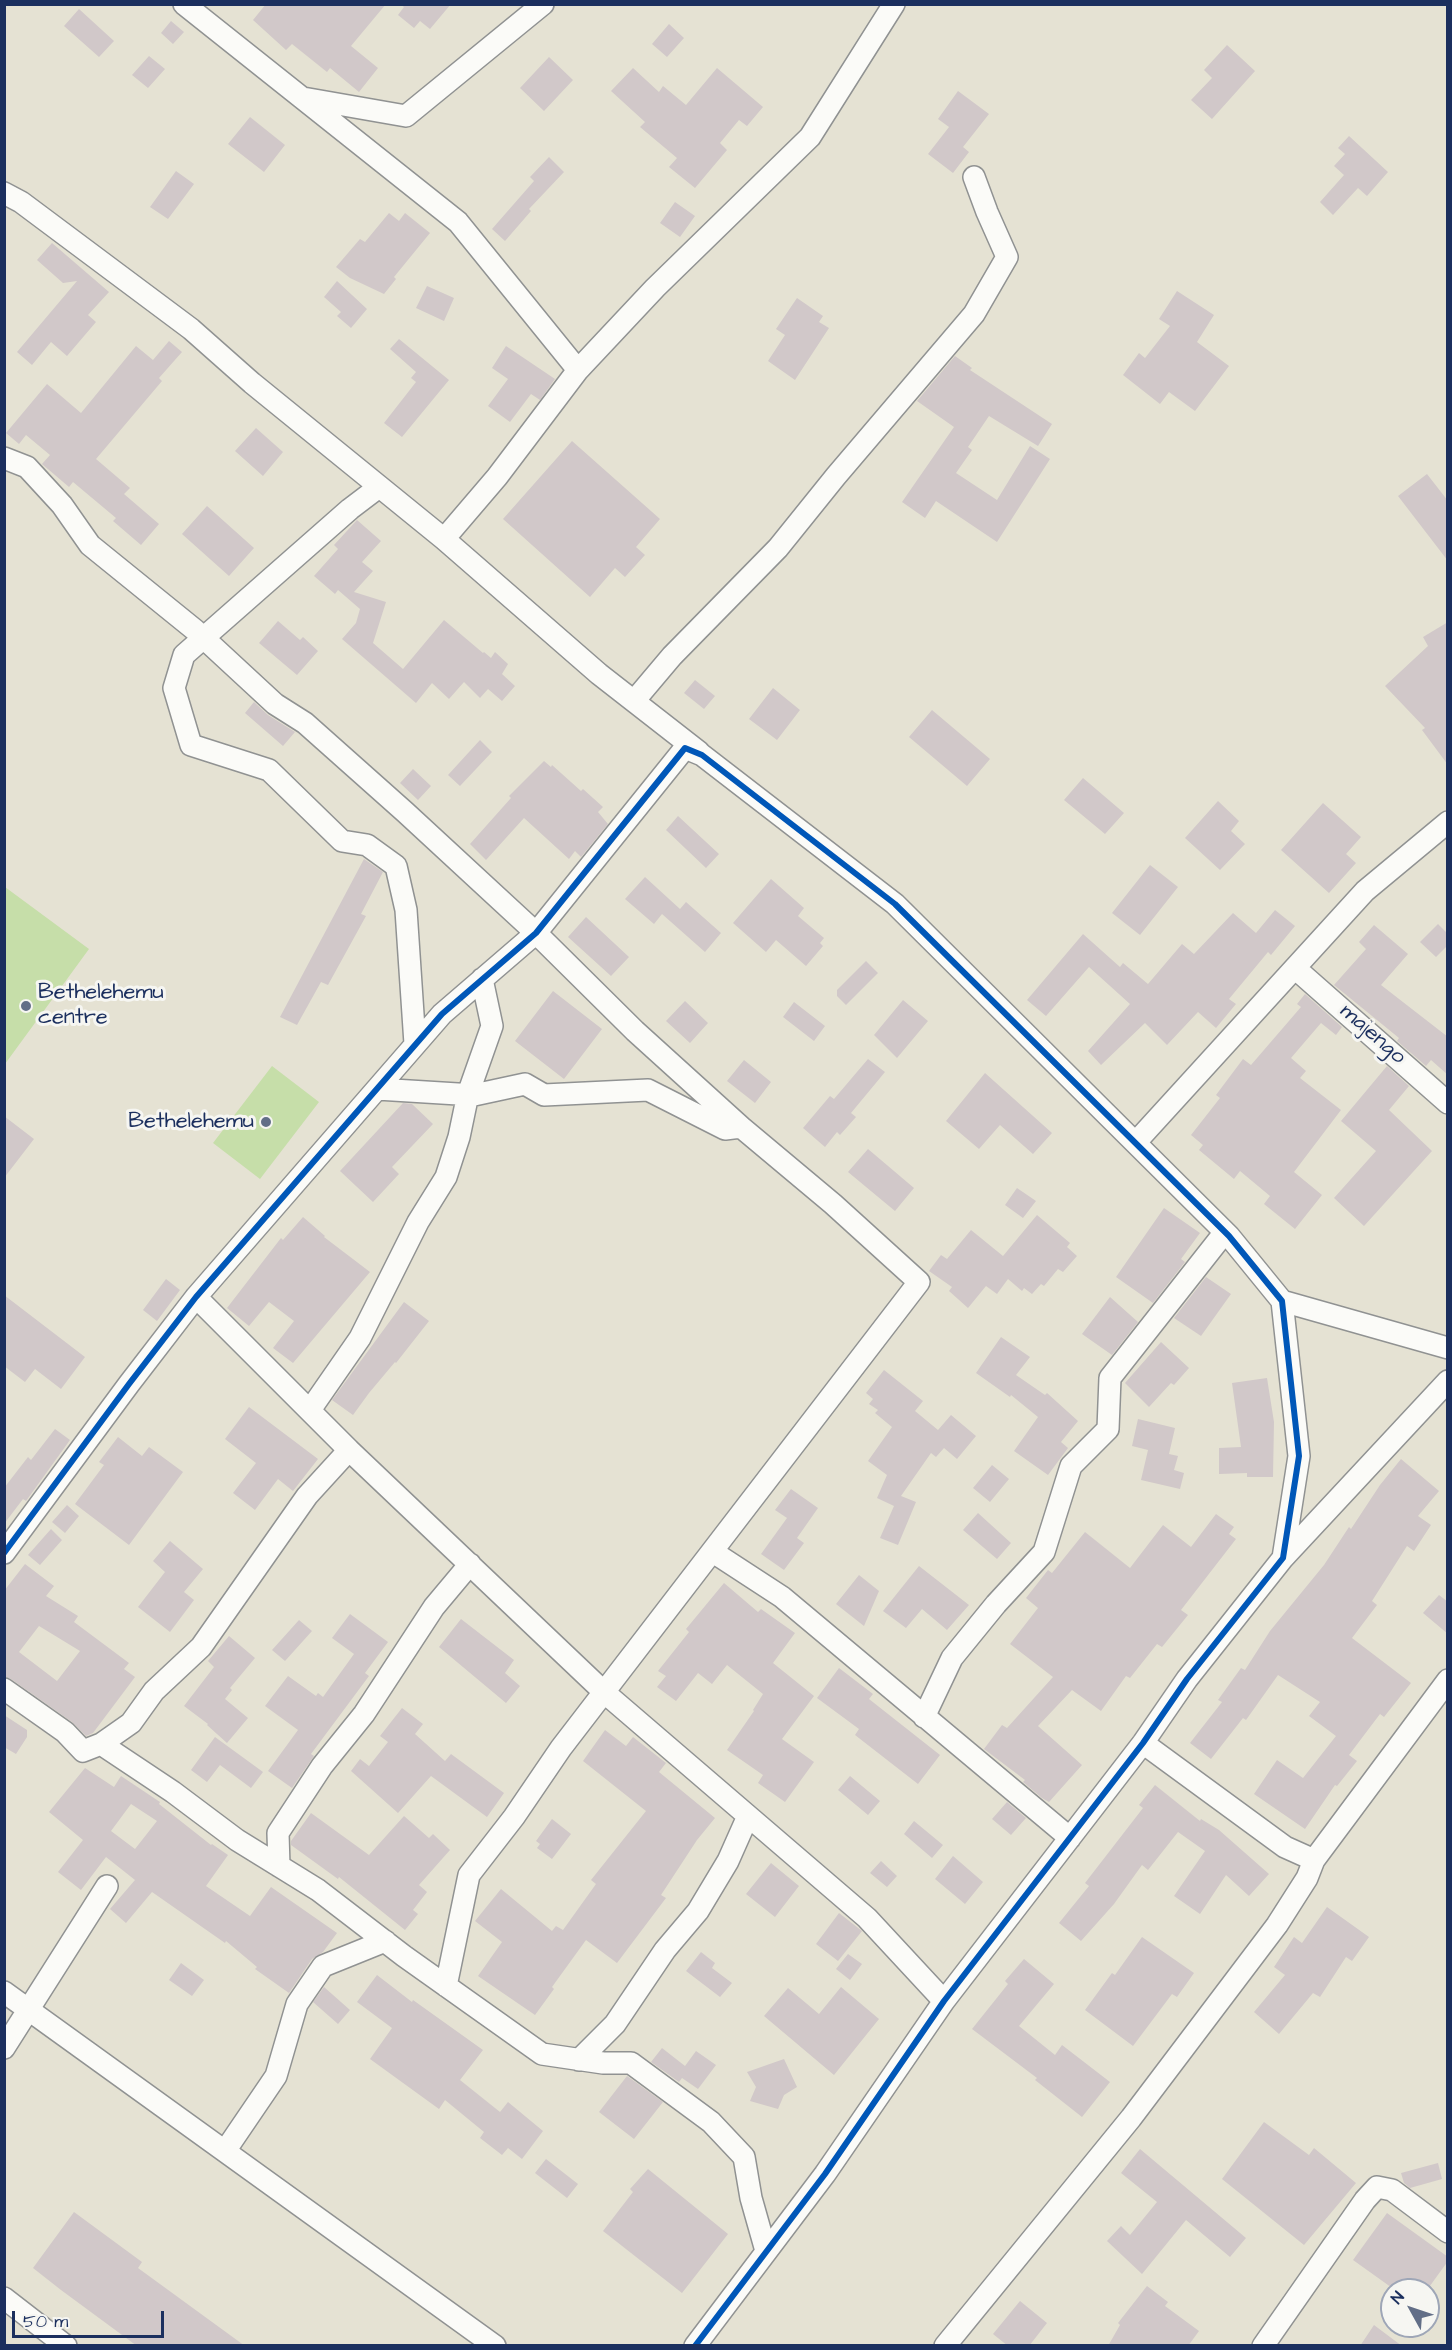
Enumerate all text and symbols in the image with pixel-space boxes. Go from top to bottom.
place label: Bethelehemu centre [38,980,164,1032]
marker: Bethelehemu centre [19,999,33,1013]
street label: majengo [1334,999,1410,1071]
place label: Bethelehemu [128,1109,254,1135]
marker: Bethelehemu [259,1115,273,1129]
north arrow [1380,2278,1440,2338]
text: N [1386,2287,1409,2309]
scale bar [15,2299,166,2337]
text: 50 m [23,2309,68,2334]

